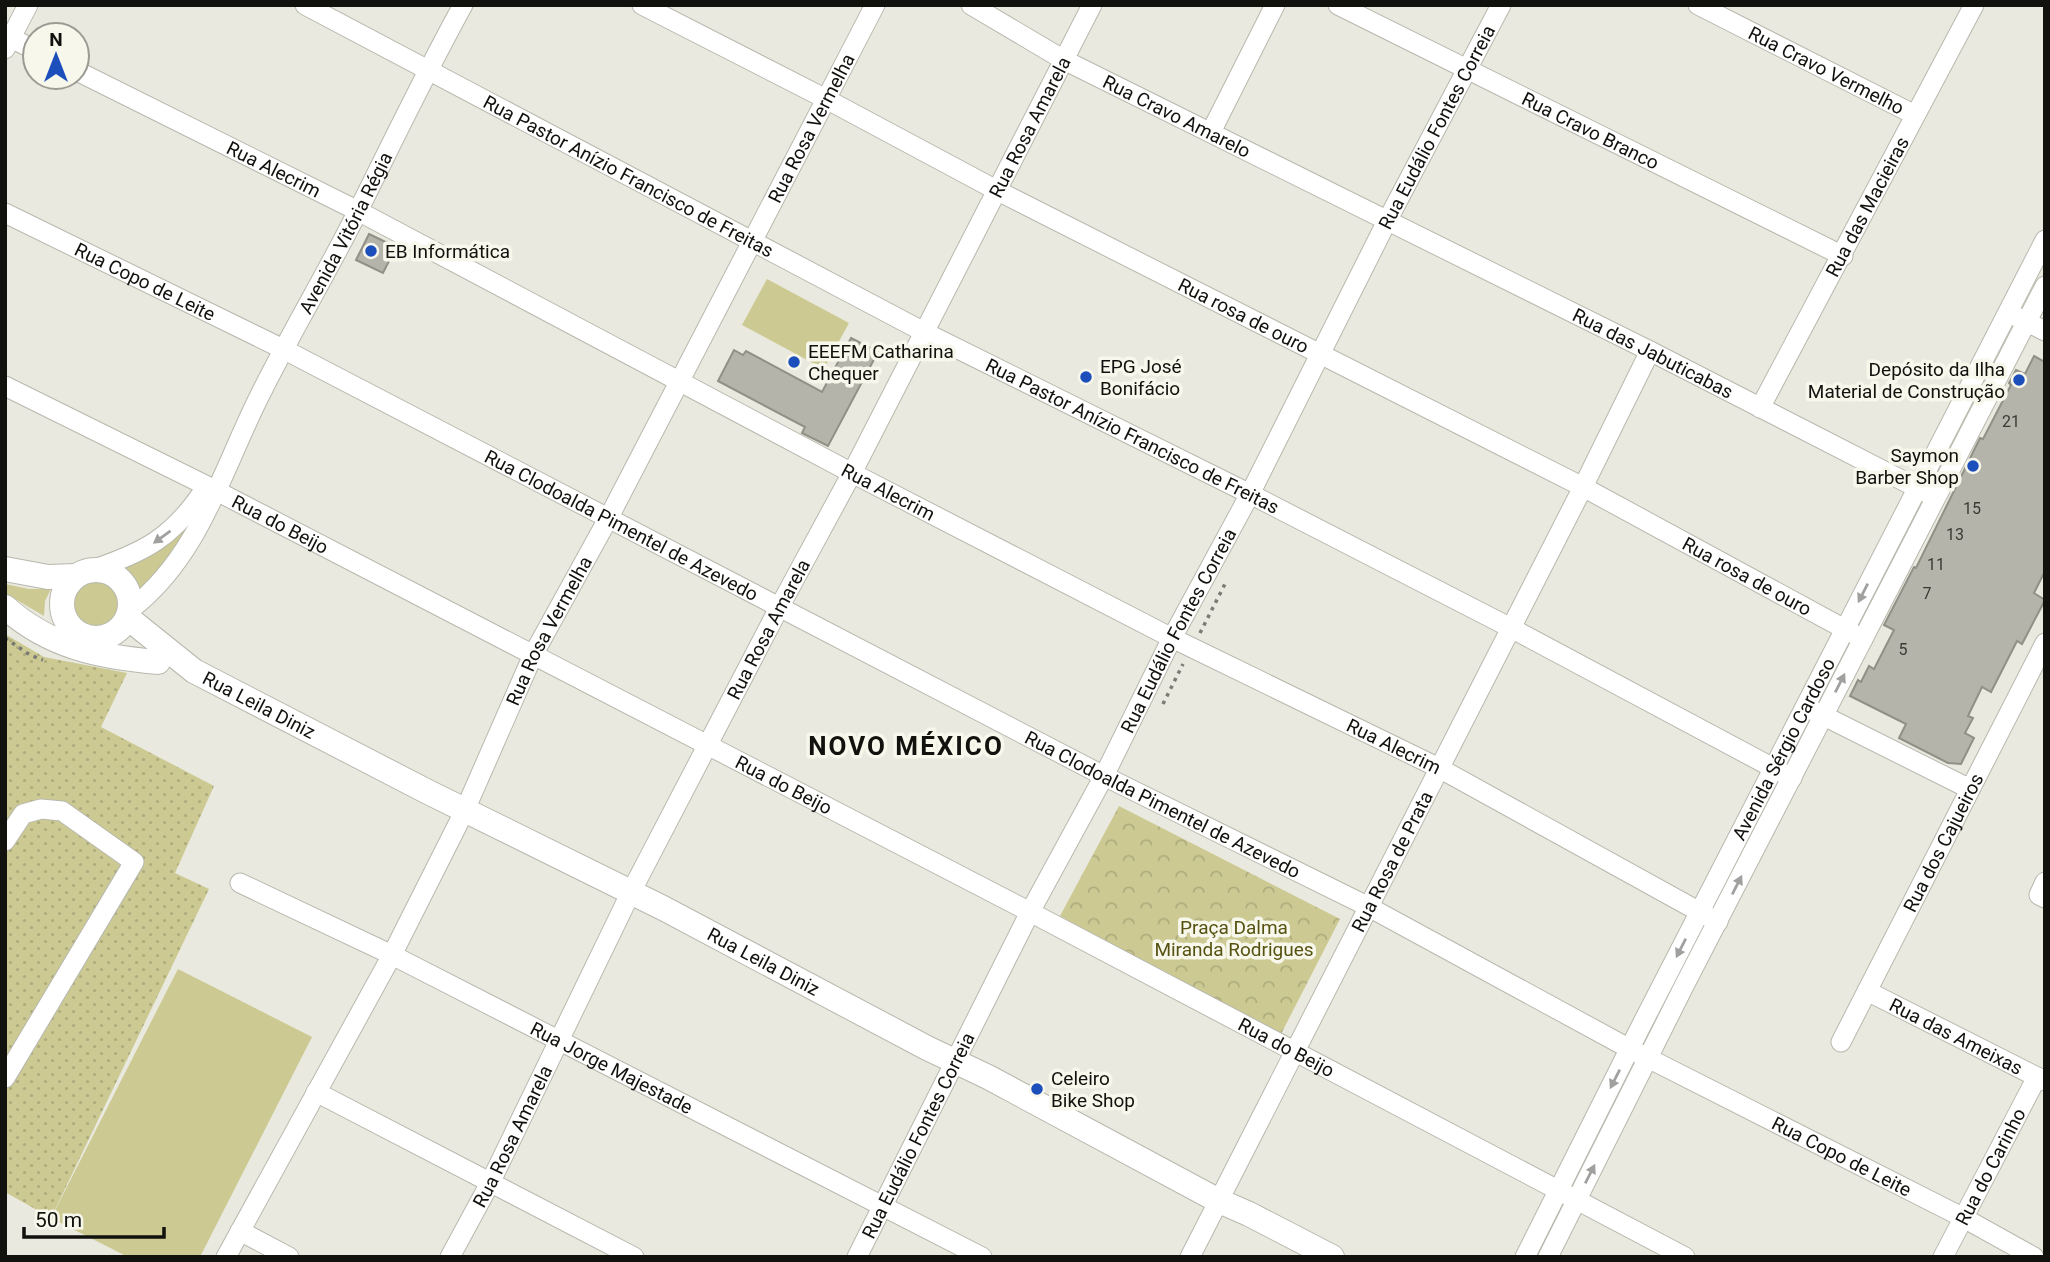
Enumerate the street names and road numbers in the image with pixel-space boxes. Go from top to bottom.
street label: Rua Eudálio Fontes Correia [1374,21,1500,233]
street label: Rua Cravo Vermelho [1745,22,1908,120]
street label: Rua Rosa Vermelha [763,50,860,207]
street label: Rua Rosa Amarela [984,53,1076,202]
street label: Rua Cravo Amarelo [1099,70,1254,163]
street label: Rua Cravo Branco [1518,87,1663,175]
street label: Rua Pastor Anízio Francisco de Freitas [479,90,777,262]
street label: Rua das Macieiras [1821,133,1914,281]
street label: Rua Alecrim [223,137,325,203]
street label: Avenida Vitória Régia [294,148,397,318]
street label: Rua Copo de Leite [71,238,219,326]
street label: Rua rosa de ouro [1174,273,1313,358]
street label: Rua das Jabuticabas [1569,303,1737,404]
street label: Rua Pastor Anízio Francisco de Freitas [982,354,1283,519]
street label: Rua Clodoalda Pimentel de Azevedo [481,445,762,606]
street label: Rua Alecrim [837,459,939,526]
street label: Rua do Beijo [228,490,332,559]
street label: Rua Eudálio Fontes Correia [1116,524,1241,737]
street label: Rua rosa de ouro [1678,532,1815,621]
street label: Rua Rosa Vermelha [501,552,597,709]
street label: Rua Rosa Amarela [722,555,815,703]
street label: Avenida Sérgio Cardoso [1728,654,1840,844]
street label: Rua Leila Diniz [199,667,319,744]
street label: Rua Alecrim [1343,714,1445,779]
street label: Rua Clodoalda Pimentel de Azevedo [1021,726,1304,883]
street label: Rua do Beijo [732,751,836,820]
street label: Rua dos Cajueiros [1898,770,1988,916]
street label: Rua Rosa de Prata [1347,787,1438,936]
street label: Rua Leila Diniz [703,923,823,1001]
street label: Rua das Ameixas [1886,993,2026,1080]
street label: Rua do Beijo [1234,1013,1338,1082]
street label: Rua Jorge Majestade [527,1017,696,1119]
street label: Rua Eudálio Fontes Correia [857,1029,980,1243]
street label: Rua Rosa Amarela [468,1062,557,1211]
street label: Rua do Carinho [1951,1104,2031,1229]
street label: Rua Copo de Leite [1768,1112,1915,1202]

